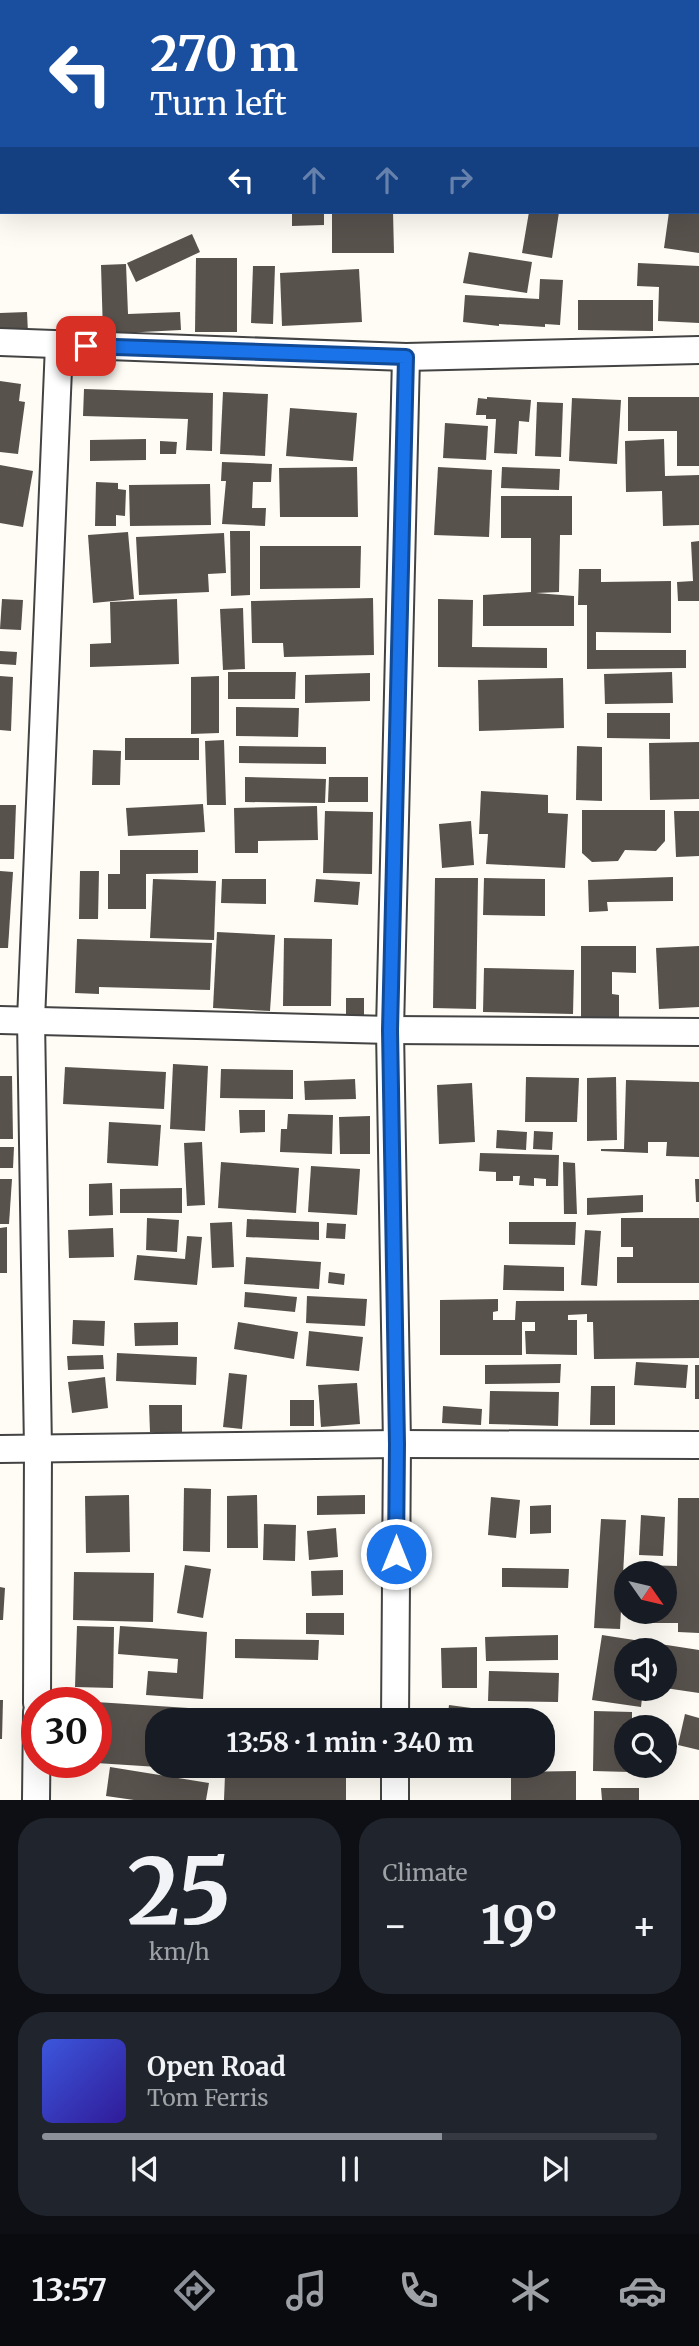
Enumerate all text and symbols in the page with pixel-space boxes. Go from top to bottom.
text: 270 m [150,23,298,84]
icon: left [35,28,126,119]
text: Turn left [150,84,287,124]
icon: left [222,161,260,199]
icon: ahead [295,161,333,199]
icon: ahead [368,161,406,199]
icon: right [441,161,479,199]
pin [56,316,116,376]
icon: arrive [67,327,105,365]
position arrow [359,1517,433,1591]
north arrow [614,1561,677,1624]
map controls [614,1561,677,1778]
button: sound [614,1638,677,1701]
speed limit sign: 30 [21,1687,112,1778]
button: search [614,1715,677,1778]
text: 13:58 · 1 min · 340 m [226,1726,474,1759]
text: 25 [127,1834,231,1949]
text: Climate [383,1858,468,1887]
text: 19° [481,1893,559,1958]
text: − [383,1902,408,1949]
text: + [632,1902,657,1949]
text: km/h [149,1937,210,1966]
text: Open Road [147,2050,286,2083]
text: Tom Ferris [147,2083,269,2112]
icon: previous [126,2150,164,2188]
icon: pause [331,2150,369,2188]
icon: next [536,2150,574,2188]
icon: directions [170,2266,219,2315]
icon: music [282,2266,331,2315]
icon: phone [394,2266,443,2315]
icon: climate [506,2266,555,2315]
icon: car [618,2266,667,2315]
text: 13:57 [32,2270,107,2310]

